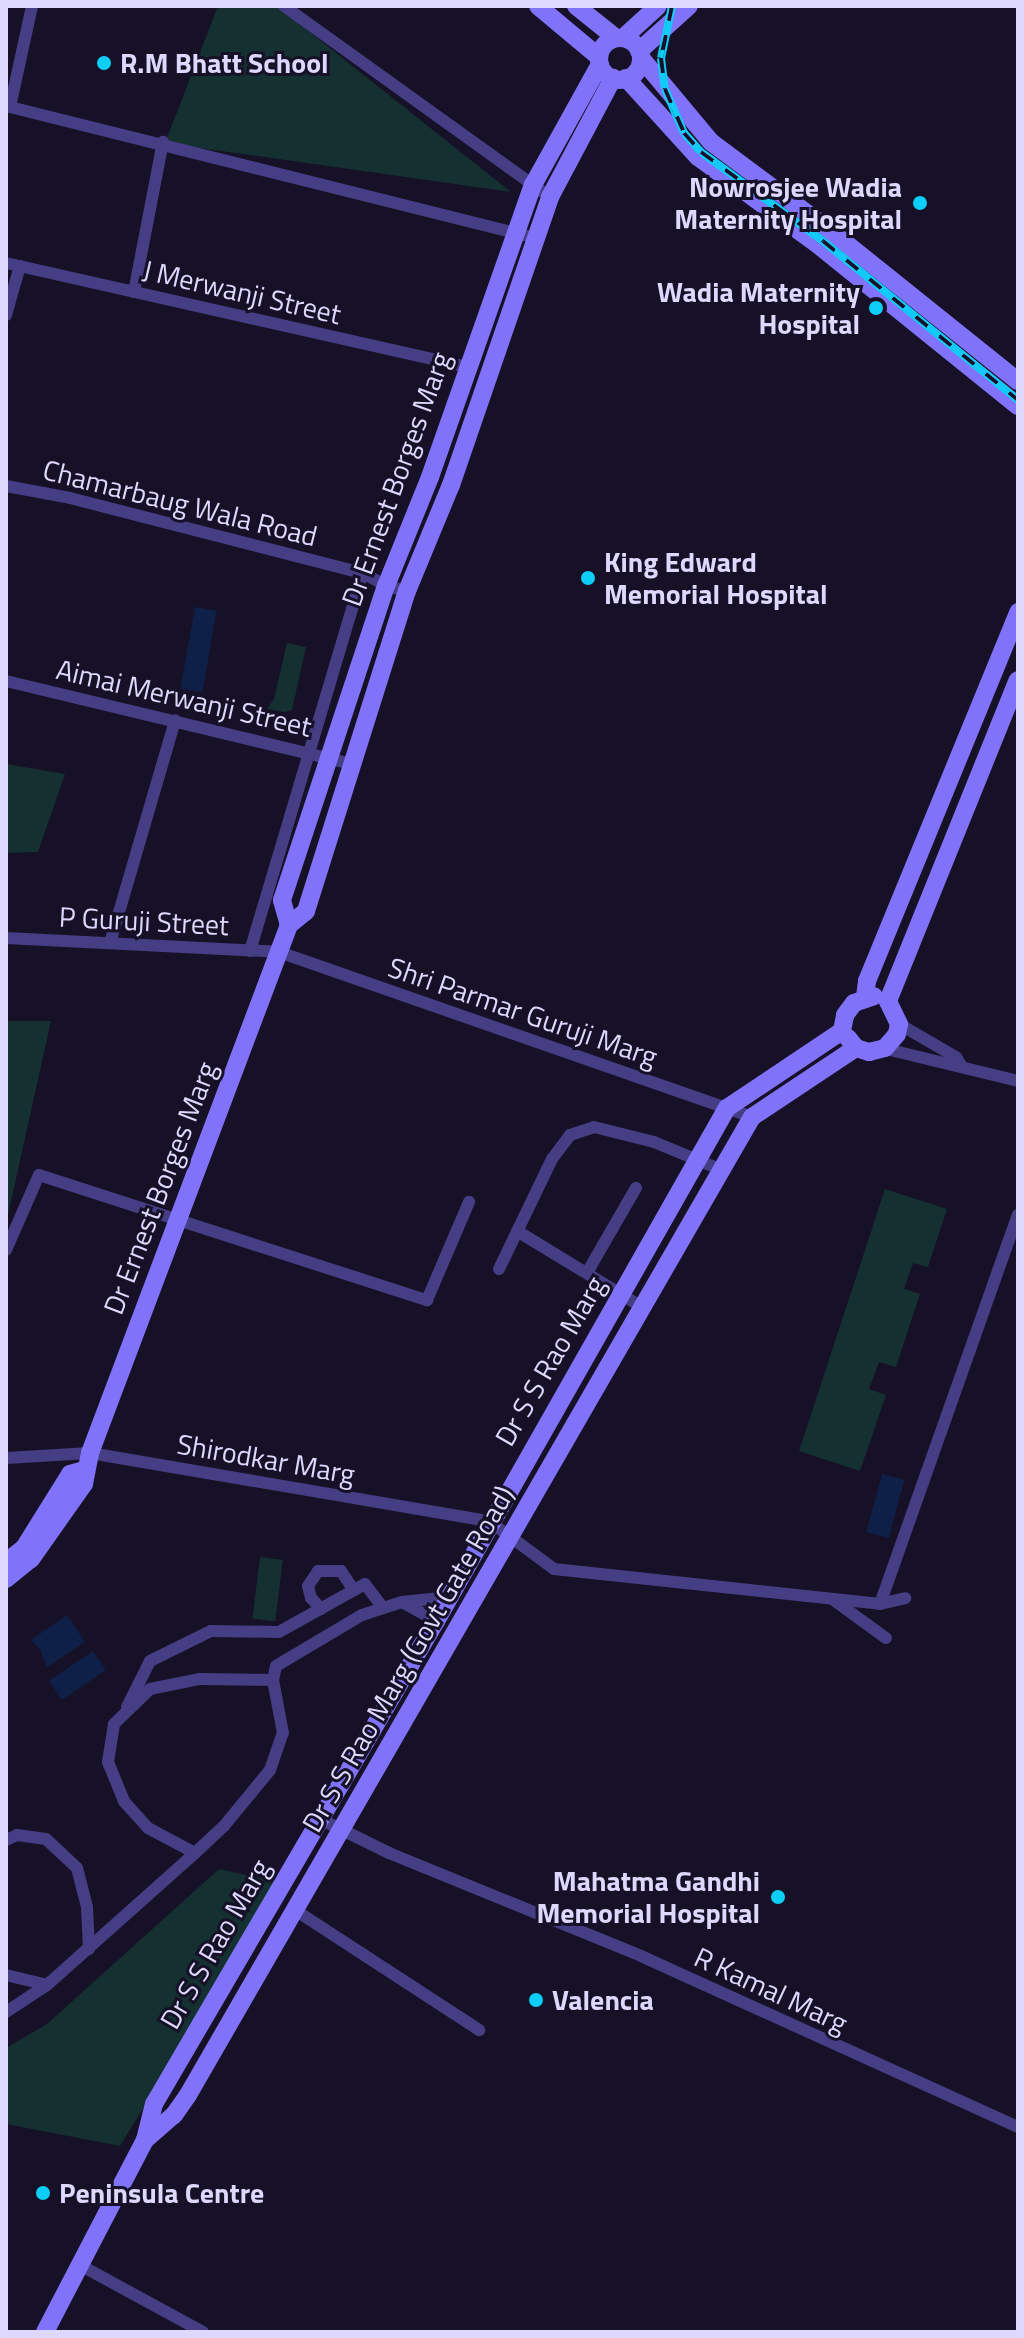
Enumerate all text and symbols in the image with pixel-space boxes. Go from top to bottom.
place label: R.M Bhatt School [120,46,329,80]
marker: R.M Bhatt School [95,54,113,72]
place label: Nowrosjee Wadia Maternity Hospital [674,170,902,236]
marker: Nowrosjee Wadia Maternity Hospital [909,192,931,214]
street label: J Merwanji Street [140,253,344,331]
place label: Wadia Maternity Hospital [657,275,860,341]
marker: Wadia Maternity Hospital [867,299,885,317]
street label: Dr Ernest Borges Marg [334,347,458,611]
street label: Chamarbaug Wala Road [39,453,321,553]
place label: King Edward Memorial Hospital [604,545,828,611]
marker: King Edward Memorial Hospital [579,569,597,587]
street label: Aimai Merwanji Street [53,652,315,744]
street label: P Guruji Street [58,900,230,942]
street label: Shri Parmar Guruji Marg [384,950,662,1074]
street label: Dr Ernest Borges Marg [96,1057,224,1319]
street label: Dr S S Rao Marg [488,1270,612,1452]
street label: Shirodkar Marg [174,1427,358,1491]
street label: Dr S S Rao Marg (Govt Gate Road) [295,1480,521,1838]
street label: Dr S S Rao Marg [153,1853,277,2035]
place label: Mahatma Gandhi Memorial Hospital [536,1864,760,1930]
marker: Mahatma Gandhi Memorial Hospital [767,1886,789,1908]
street label: R Kamal Marg [689,1940,853,2040]
place label: Valencia [552,1983,654,2017]
marker: Valencia [527,1991,545,2009]
place label: Peninsula Centre [59,2176,264,2210]
marker: Peninsula Centre [34,2184,52,2202]

